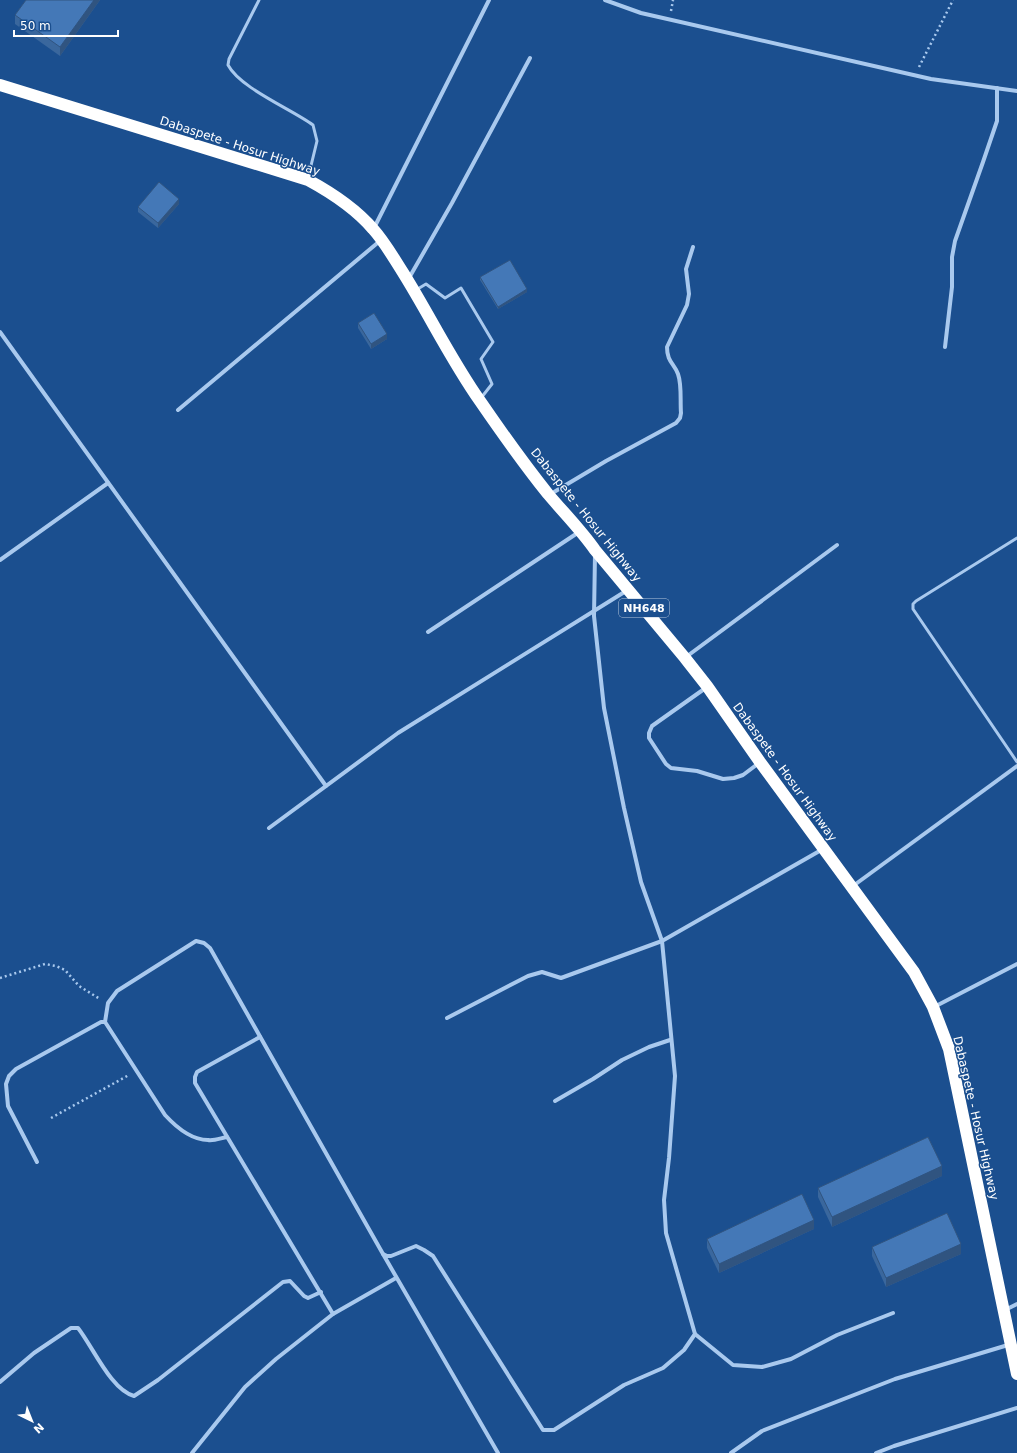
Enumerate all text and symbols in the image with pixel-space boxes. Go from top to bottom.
scale bar [14,12,118,38]
text: 50 m [20,19,51,33]
street label: Dabaspete - Hosur Highway [158,113,322,179]
street label: Dabaspete - Hosur Highway [528,445,644,585]
road number: NH648 [619,599,669,617]
street label: Dabaspete - Hosur Highway [730,700,840,844]
street label: Dabaspete - Hosur Highway [950,1035,1002,1201]
north arrow [12,1401,52,1441]
text: N [31,1420,46,1436]

